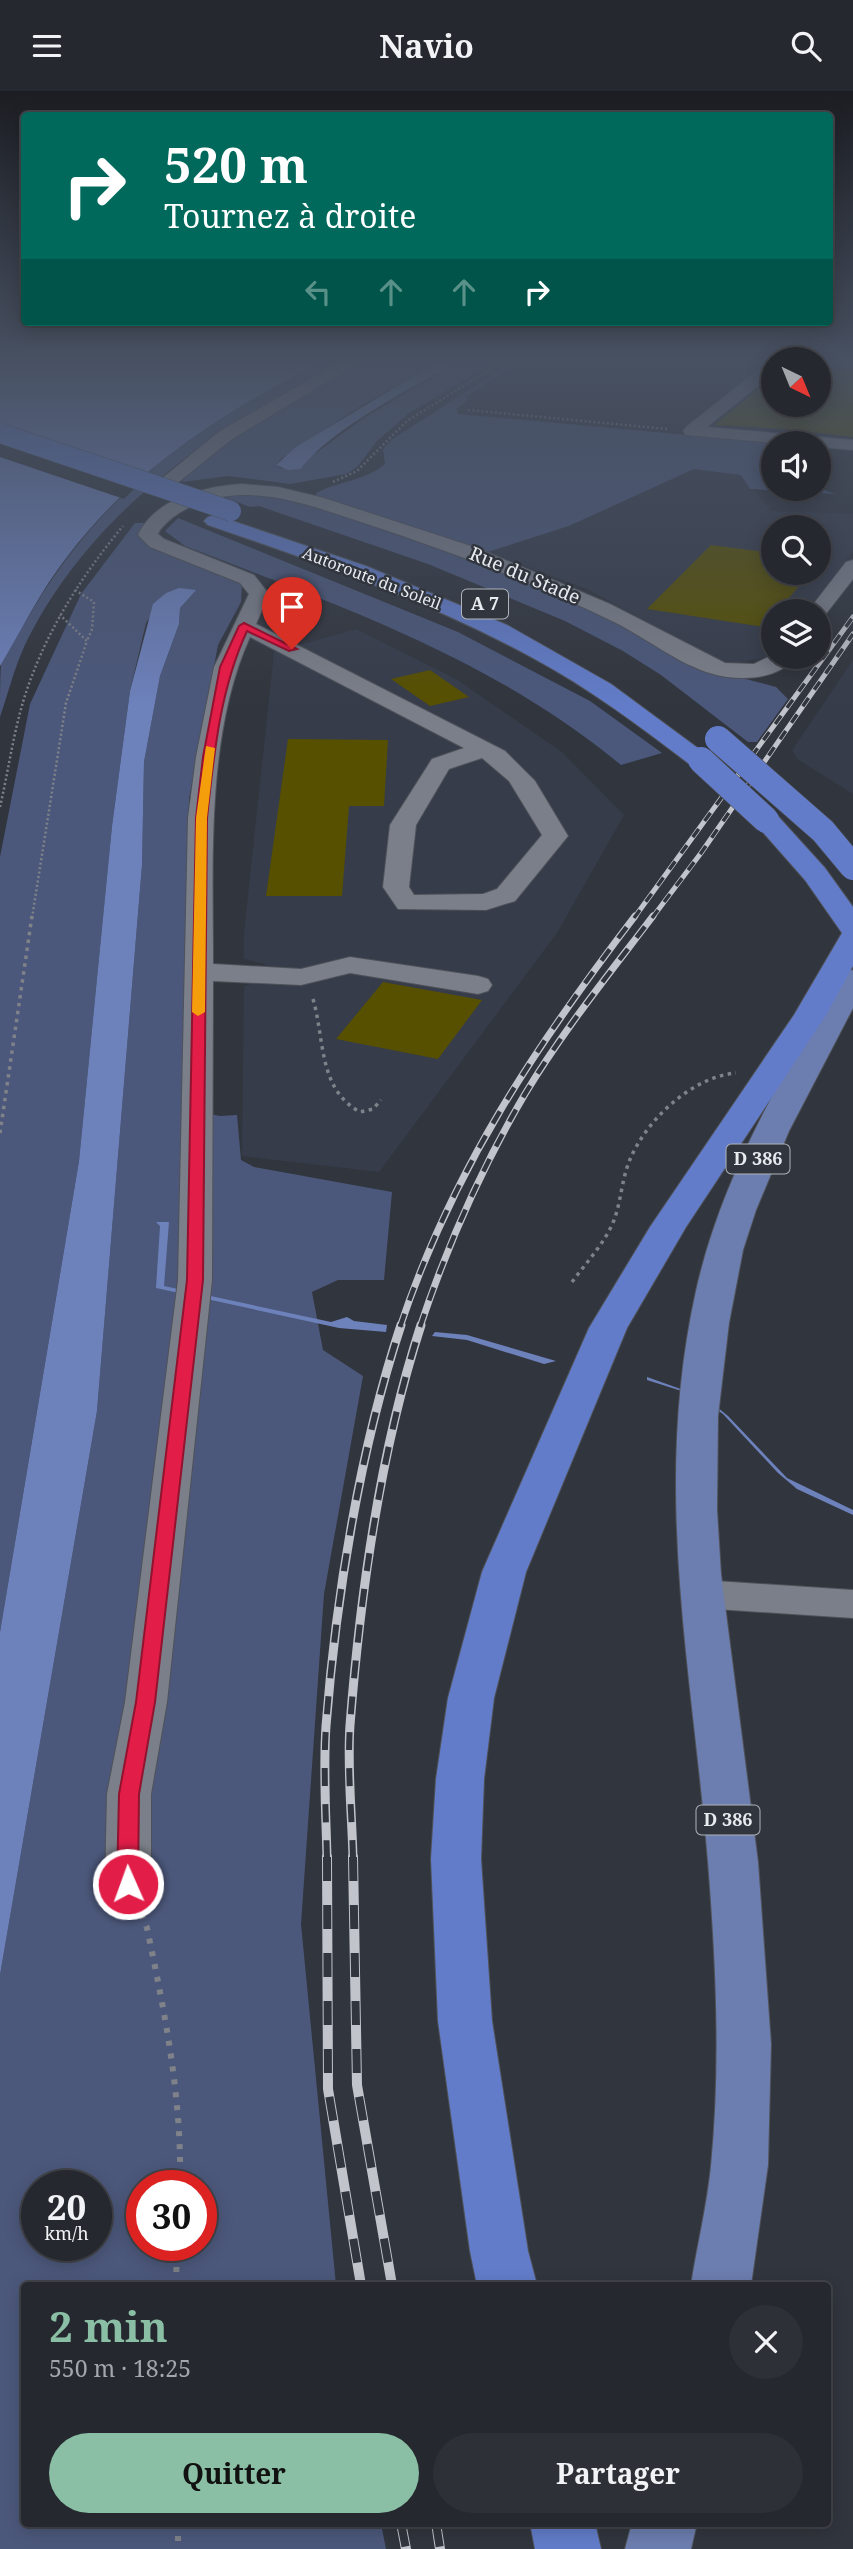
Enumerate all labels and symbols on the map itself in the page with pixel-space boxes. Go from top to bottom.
north arrow [761,347,831,417]
street label: Rue du Stade [466,540,584,610]
street label: Autoroute du Soleil [299,541,445,615]
pin [262,577,322,649]
road number: A 7 [462,590,508,619]
road number: D 386 [726,1145,790,1174]
road number: D 386 [696,1805,760,1835]
position arrow [91,1847,165,1921]
speed limit sign: 30 [126,2170,217,2261]

